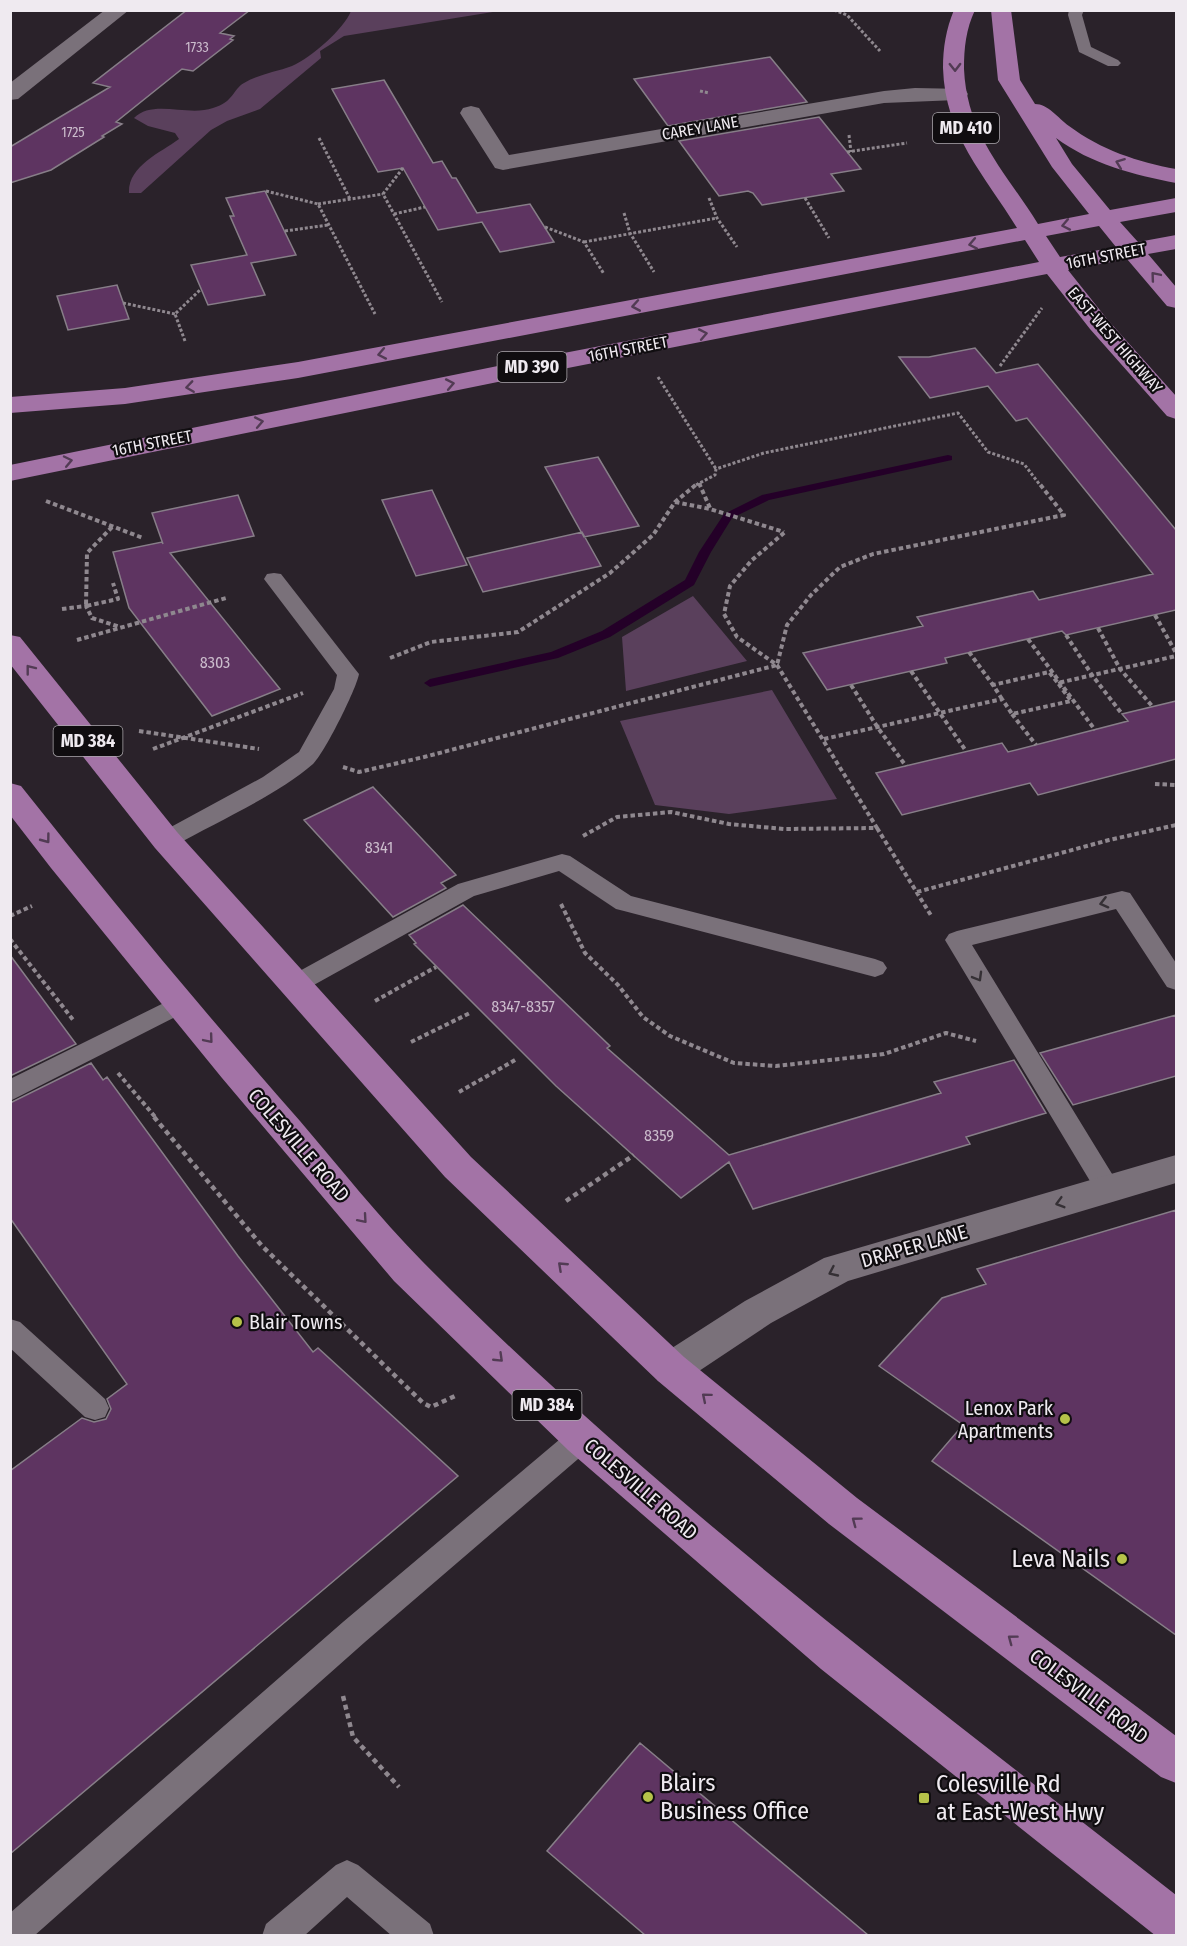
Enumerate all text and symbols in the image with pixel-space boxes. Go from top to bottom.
house number: 1733 [185,39,209,56]
one-way arrow [948,62,961,71]
street label: CAREY LANE [660,112,740,144]
road number: MD 410 [933,113,999,143]
house number: 1725 [61,124,85,141]
one-way arrow [1115,158,1126,170]
one-way arrow [1062,218,1072,231]
one-way arrow [968,237,978,250]
street label: 16TH STREET [1065,239,1148,273]
one-way arrow [1152,272,1163,283]
street label: EAST-WEST HIGHWAY [1064,283,1166,397]
one-way arrow [631,299,641,312]
one-way arrow [698,328,708,341]
street label: 16TH STREET [587,332,670,366]
one-way arrow [378,347,388,360]
road number: MD 390 [498,352,566,382]
one-way arrow [445,378,455,391]
one-way arrow [186,381,195,393]
one-way arrow [253,416,263,429]
street label: 16TH STREET [111,426,194,460]
one-way arrow [62,455,72,468]
house number: 8303 [200,653,230,672]
one-way arrow [27,664,38,675]
road number: MD 384 [54,726,122,756]
one-way arrow [39,833,50,844]
house number: 8341 [365,838,393,857]
one-way arrow [1100,896,1110,909]
one-way arrow [971,971,982,981]
house number: 8347-8357 [491,997,555,1016]
one-way arrow [202,1032,213,1043]
street label: COLESVILLE ROAD [243,1083,355,1207]
house number: 8359 [644,1126,674,1145]
one-way arrow [1055,1196,1066,1208]
one-way arrow [356,1212,367,1223]
street label: DRAPER LANE [858,1219,970,1273]
one-way arrow [558,1262,569,1273]
one-way arrow [829,1264,840,1276]
place label: Blair Towns [249,1310,343,1334]
marker: Blair Towns [230,1315,244,1329]
one-way arrow [492,1351,503,1362]
road number: MD 384 [512,1390,582,1420]
one-way arrow [702,1394,713,1405]
place label: Lenox Park Apartments [958,1396,1054,1443]
marker: Lenox Park Apartments [1058,1412,1072,1426]
street label: COLESVILLE ROAD [579,1433,703,1545]
one-way arrow [852,1518,863,1529]
place label: Leva Nails [1011,1545,1110,1573]
marker: Leva Nails [1115,1552,1129,1566]
one-way arrow [1008,1635,1019,1646]
street label: COLESVILLE ROAD [1025,1644,1153,1748]
place label: Blairs Business Office [660,1769,809,1825]
place label: Colesville Rd at East-West Hwy [936,1770,1104,1826]
marker: Blairs Business Office [641,1790,655,1804]
marker: Colesville Rd at East-West Hwy [917,1791,931,1805]

